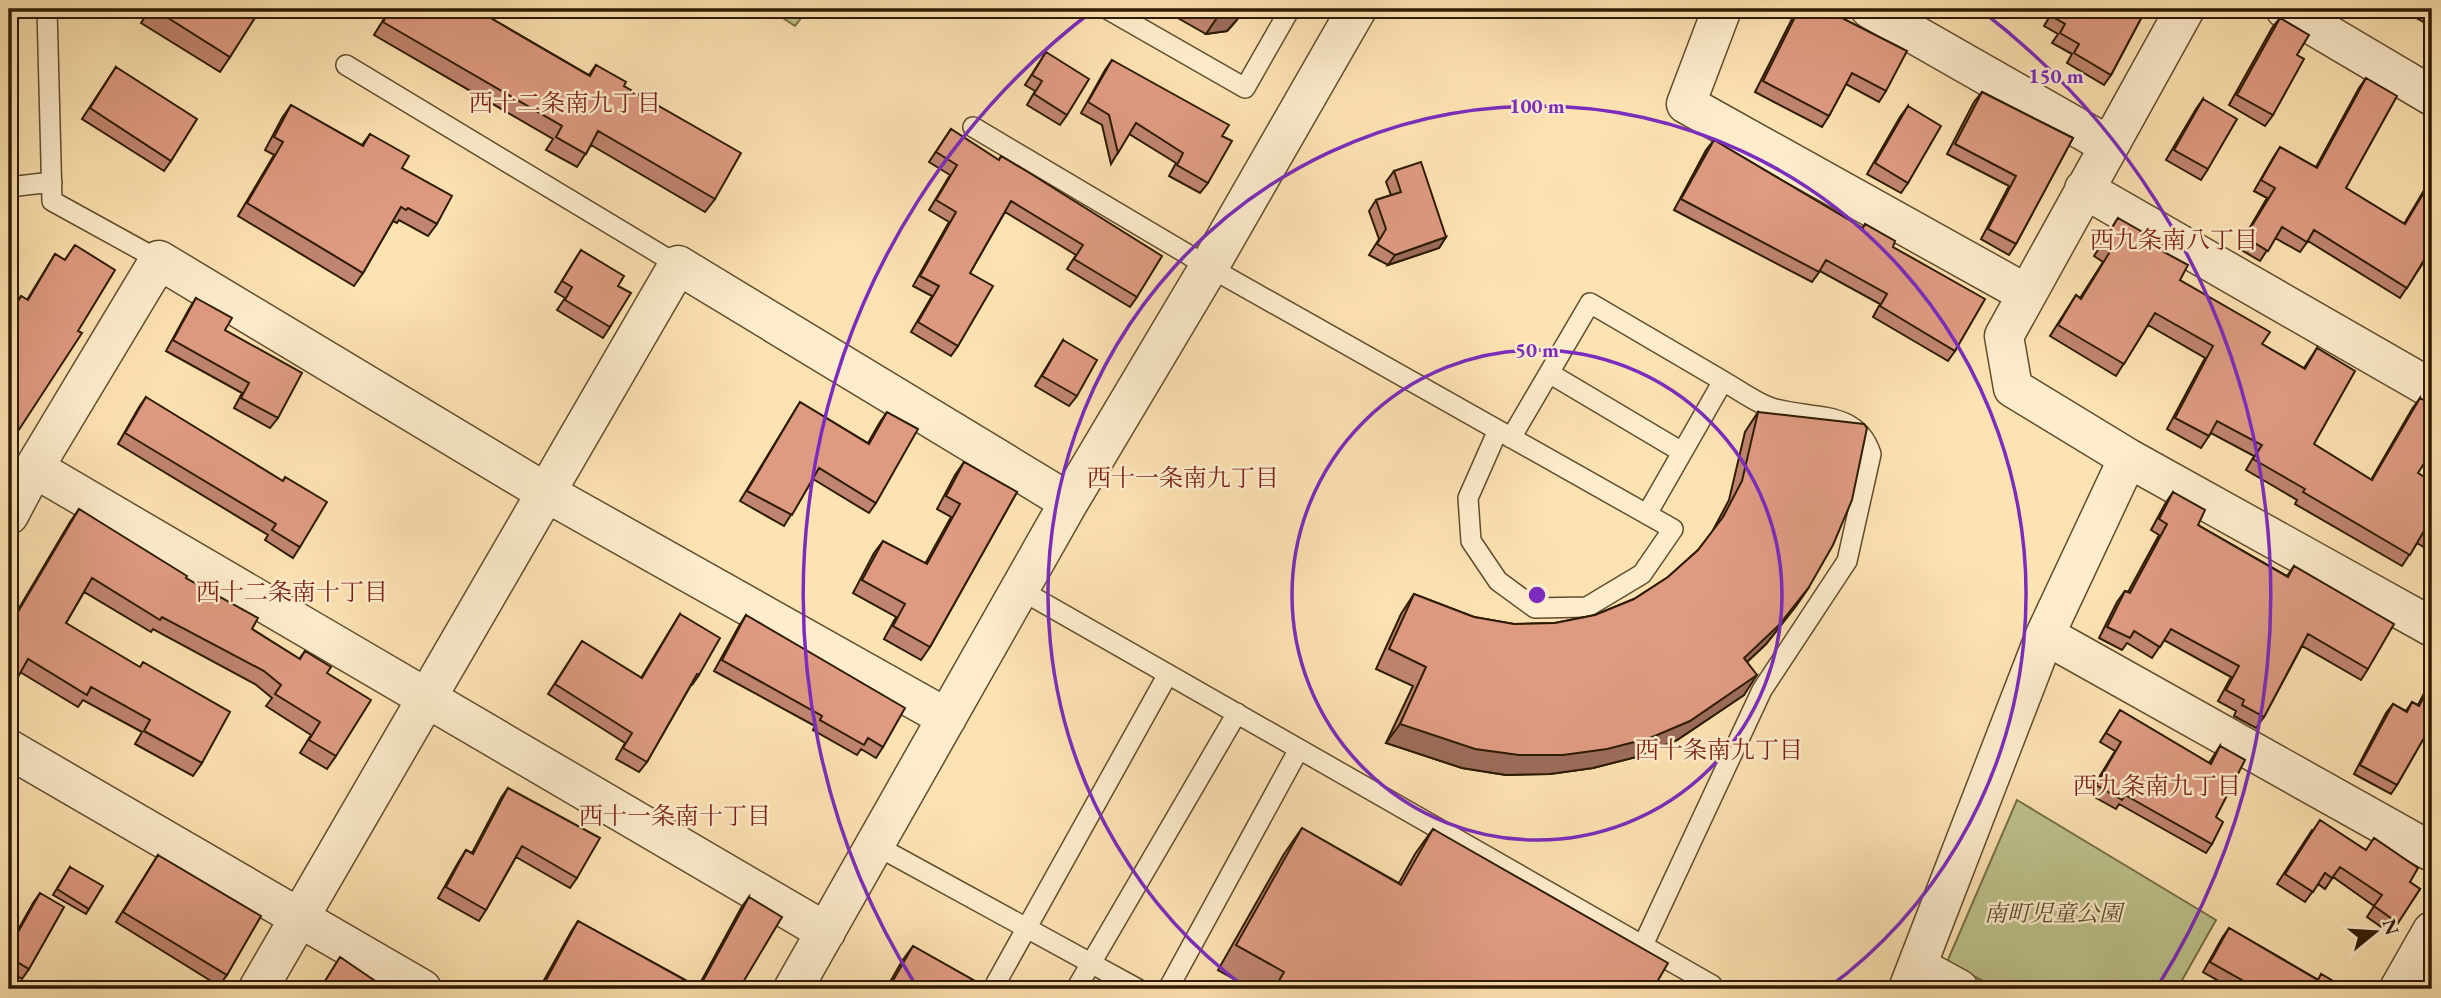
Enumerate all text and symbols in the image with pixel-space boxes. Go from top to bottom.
text: 150 m [2028,62,2084,89]
district label: 西十二条南九丁目 [469,87,661,118]
text: 100 m [1509,92,1565,119]
district label: 西九条南八丁目 [2090,224,2258,255]
text: 50 m [1515,336,1559,363]
district label: 西十一条南九丁目 [1087,462,1279,493]
district label: 西十二条南十丁目 [196,576,388,607]
centre of rings [1525,583,1549,607]
district label: 西十条南九丁目 [1635,734,1803,765]
district label: 西九条南九丁目 [2073,770,2241,801]
district label: 西十一条南十丁目 [579,800,771,831]
north arrow [2340,897,2410,967]
park label: 南町児童公園 [1984,898,2126,928]
text: N [2376,916,2405,939]

